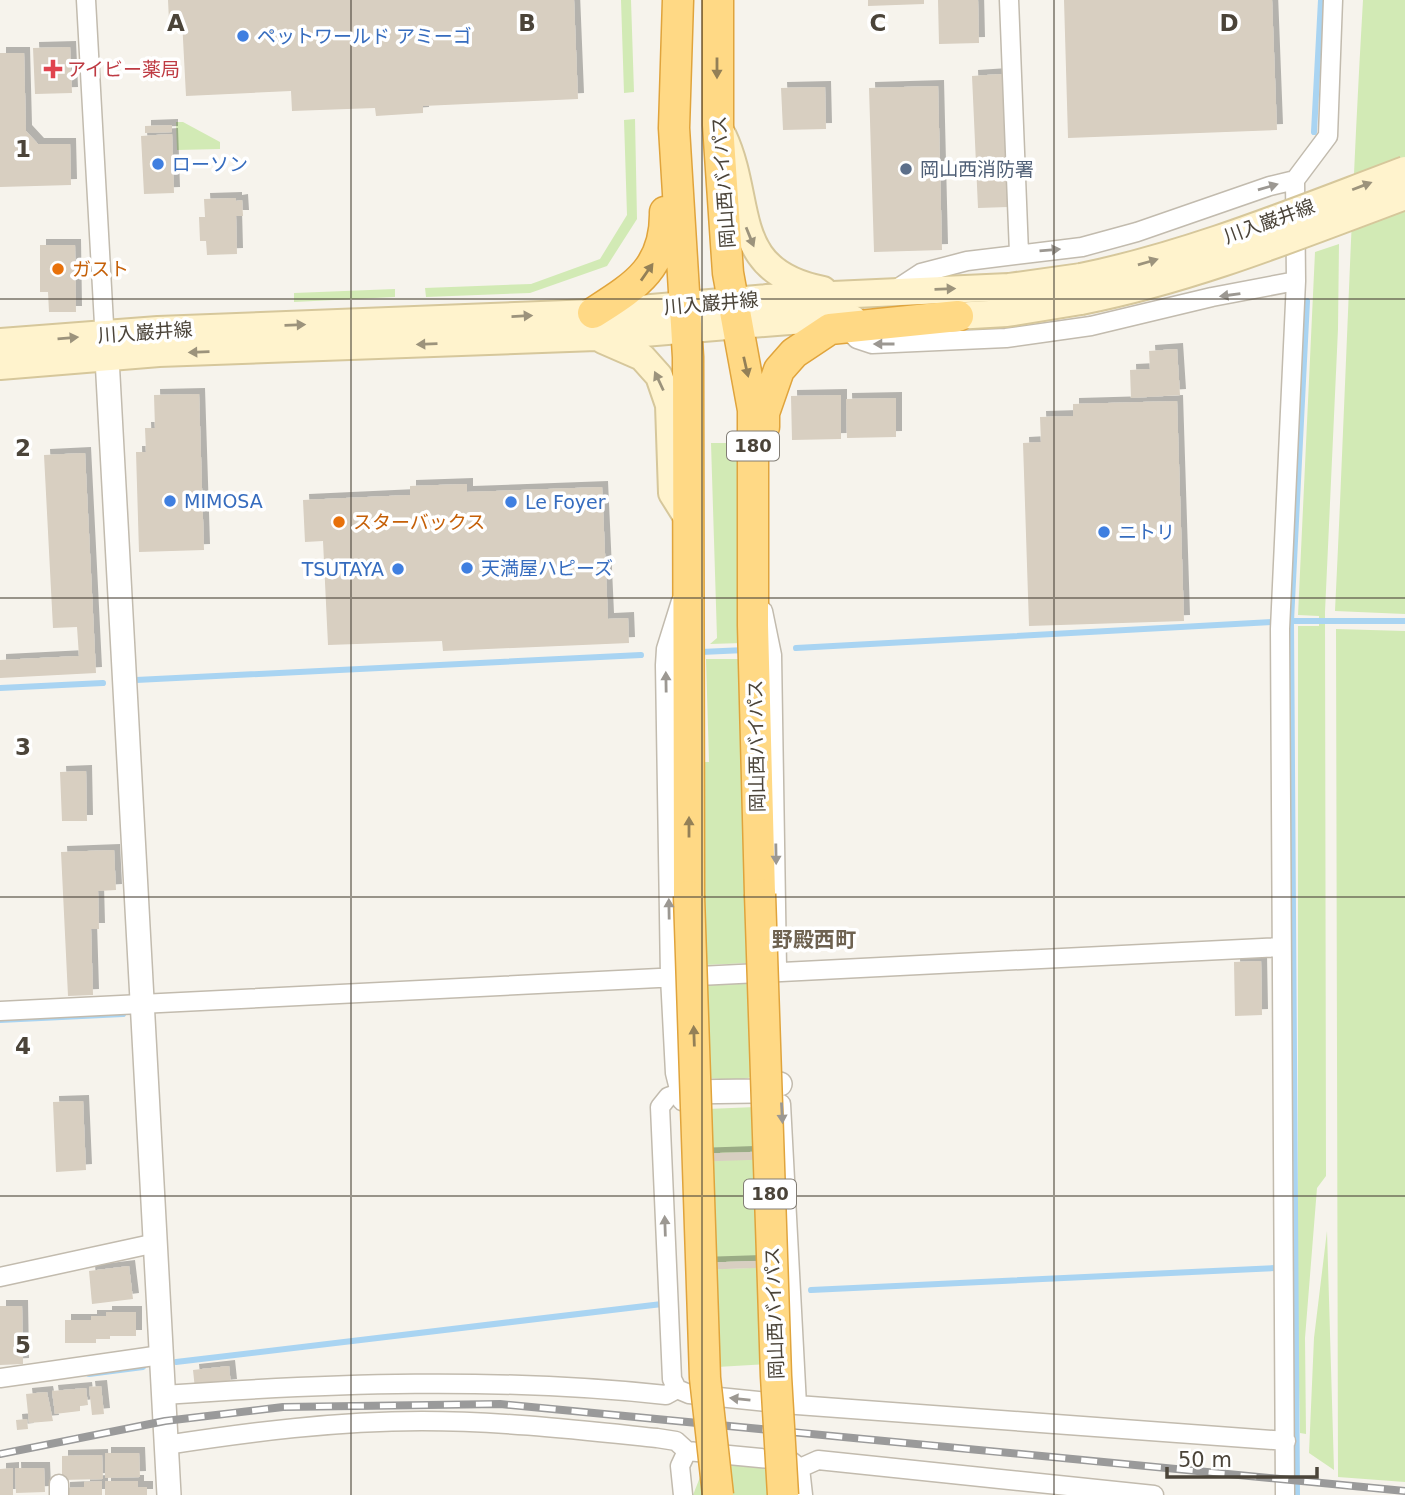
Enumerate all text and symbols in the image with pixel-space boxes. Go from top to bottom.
text: A [167,10,185,36]
text: B [518,10,536,36]
text: C [870,10,886,36]
text: D [1219,10,1239,36]
place label: ペットワールド アミーゴ [257,25,472,47]
marker: ペットワールド アミーゴ [235,28,251,44]
one-way arrow [711,57,723,79]
place label: アイビー薬局 [67,58,180,80]
marker: アイビー薬局 [45,61,61,77]
street label: 岡山西バイパス [707,115,739,249]
text: 1 [15,136,31,162]
place label: ローソン [172,153,248,175]
marker: ローソン [150,156,166,172]
place label: 岡山西消防署 [920,158,1034,180]
marker: 岡山西消防署 [898,161,914,177]
one-way arrow [1352,180,1373,191]
one-way arrow [1257,181,1279,192]
street label: 川入巌井線 [1221,194,1317,248]
one-way arrow [744,227,756,247]
one-way arrow [1040,245,1062,256]
one-way arrow [1137,256,1159,267]
place label: ガスト [72,258,129,280]
marker: ガスト [50,261,66,277]
one-way arrow [640,263,654,281]
one-way arrow [934,284,956,295]
street label: 川入巌井線 [663,288,759,318]
one-way arrow [1218,289,1240,300]
one-way arrow [512,311,534,322]
street label: 川入巌井線 [97,318,193,346]
one-way arrow [284,319,306,330]
one-way arrow [57,333,79,344]
one-way arrow [415,338,437,349]
one-way arrow [873,338,895,350]
one-way arrow [188,346,210,357]
one-way arrow [741,356,752,378]
one-way arrow [653,371,665,391]
road number: 180 [727,432,779,461]
text: 2 [15,435,31,461]
place label: MIMOSA [184,490,263,512]
place label: Le Foyer [525,491,606,513]
marker: MIMOSA [162,493,178,509]
marker: Le Foyer [503,494,519,510]
place label: スターバックス [353,511,485,533]
marker: スターバックス [331,514,347,530]
place label: ニトリ [1118,521,1175,543]
marker: ニトリ [1096,524,1112,540]
place label: 天満屋ハピーズ [481,557,613,579]
place label: TSUTAYA [301,558,384,580]
marker: 天満屋ハピーズ [459,560,475,576]
marker: TSUTAYA [390,561,406,577]
one-way arrow [660,671,671,693]
street label: 岡山西バイパス [744,680,768,812]
text: 3 [15,734,31,760]
one-way arrow [683,816,695,838]
one-way arrow [770,843,782,865]
one-way arrow [663,898,675,920]
district label: 野殿西町 [772,928,856,952]
one-way arrow [688,1024,699,1046]
text: 4 [15,1033,31,1059]
one-way arrow [777,1102,788,1124]
road number: 180 [744,1180,796,1209]
one-way arrow [660,1215,671,1237]
street label: 岡山西バイパス [761,1246,787,1380]
text: 5 [15,1332,31,1358]
one-way arrow [728,1394,750,1405]
scale bar [1167,1436,1318,1480]
text: 50 m [1178,1448,1232,1472]

